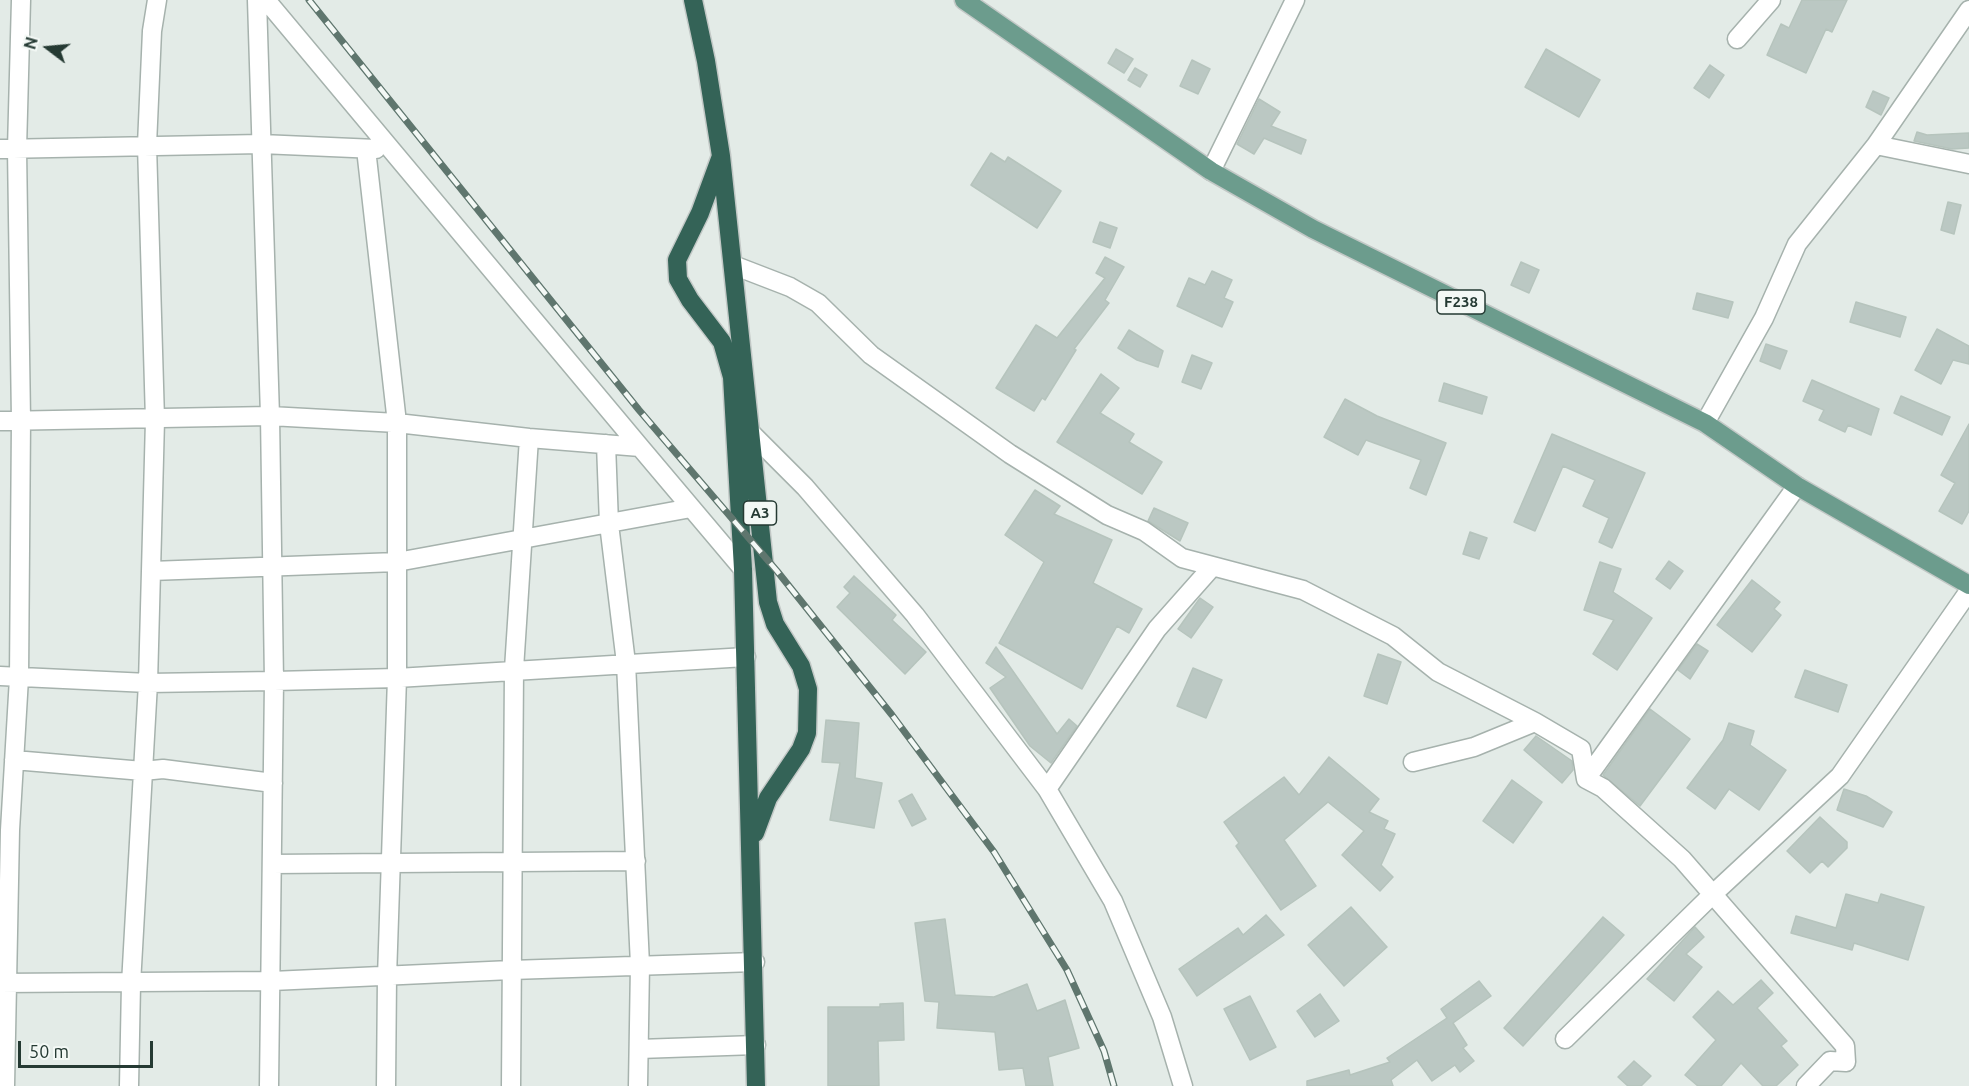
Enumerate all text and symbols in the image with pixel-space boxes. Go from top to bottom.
north arrow [18,18,78,78]
text: N [20,35,41,51]
road number: F238 [1437,290,1485,314]
road number: A3 [744,501,777,525]
scale bar [21,1029,156,1067]
text: 50 m [29,1041,69,1061]

